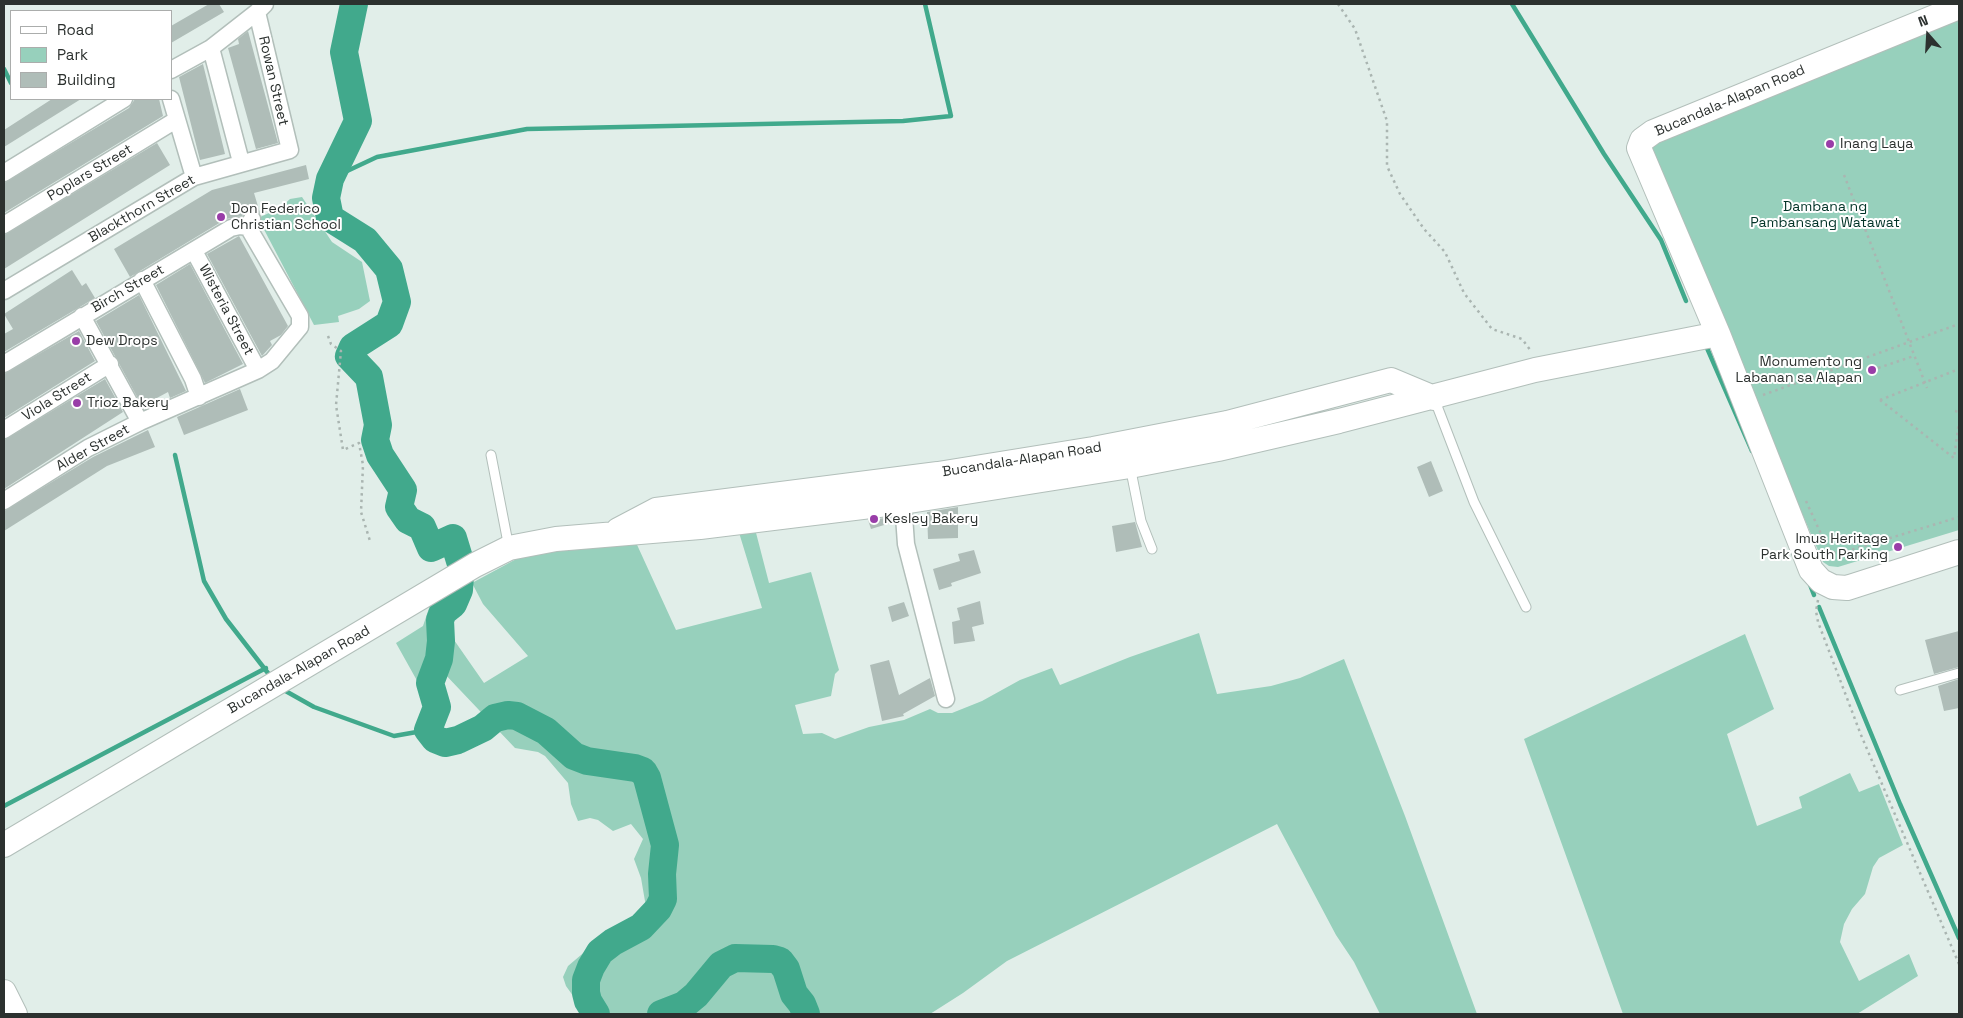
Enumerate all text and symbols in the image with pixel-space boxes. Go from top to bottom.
legend [10,10,172,100]
north arrow [1903,10,1953,60]
text: N [1916,11,1930,31]
text: Road [57,20,94,39]
street label: Rowan Street [255,35,291,127]
text: Park [57,45,88,64]
street label: Bucandala-Alapan Road [1652,62,1808,140]
text: Building [57,70,116,89]
place label: Inang Laya [1840,136,1913,152]
marker: Inang Laya [1824,138,1836,150]
street label: Poplars Street [44,141,136,205]
street label: Blackthorn Street [86,172,198,246]
park label: Dambana ng Pambansang Watawat [1750,199,1900,232]
place label: Don Federico Christian School [231,201,341,233]
marker: Don Federico Christian School [215,211,227,223]
street label: Birch Street [89,261,167,317]
street label: Wisteria Street [195,262,257,358]
place label: Dew Drops [86,333,158,349]
marker: Dew Drops [70,335,82,347]
place label: Monumento ng Labanan sa Alapan [1736,354,1862,387]
marker: Monumento ng Labanan sa Alapan [1866,364,1878,376]
street label: Viola Street [19,369,95,425]
place label: Trioz Bakery [87,395,169,411]
marker: Trioz Bakery [71,397,83,409]
street label: Alder Street [53,421,133,475]
street label: Bucandala-Alapan Road [941,439,1103,481]
place label: Kesley Bakery [884,511,978,527]
marker: Kesley Bakery [868,513,880,525]
place label: Imus Heritage Park South Parking [1761,531,1888,564]
marker: Imus Heritage Park South Parking [1892,541,1904,553]
street label: Bucandala-Alapan Road [225,622,373,718]

